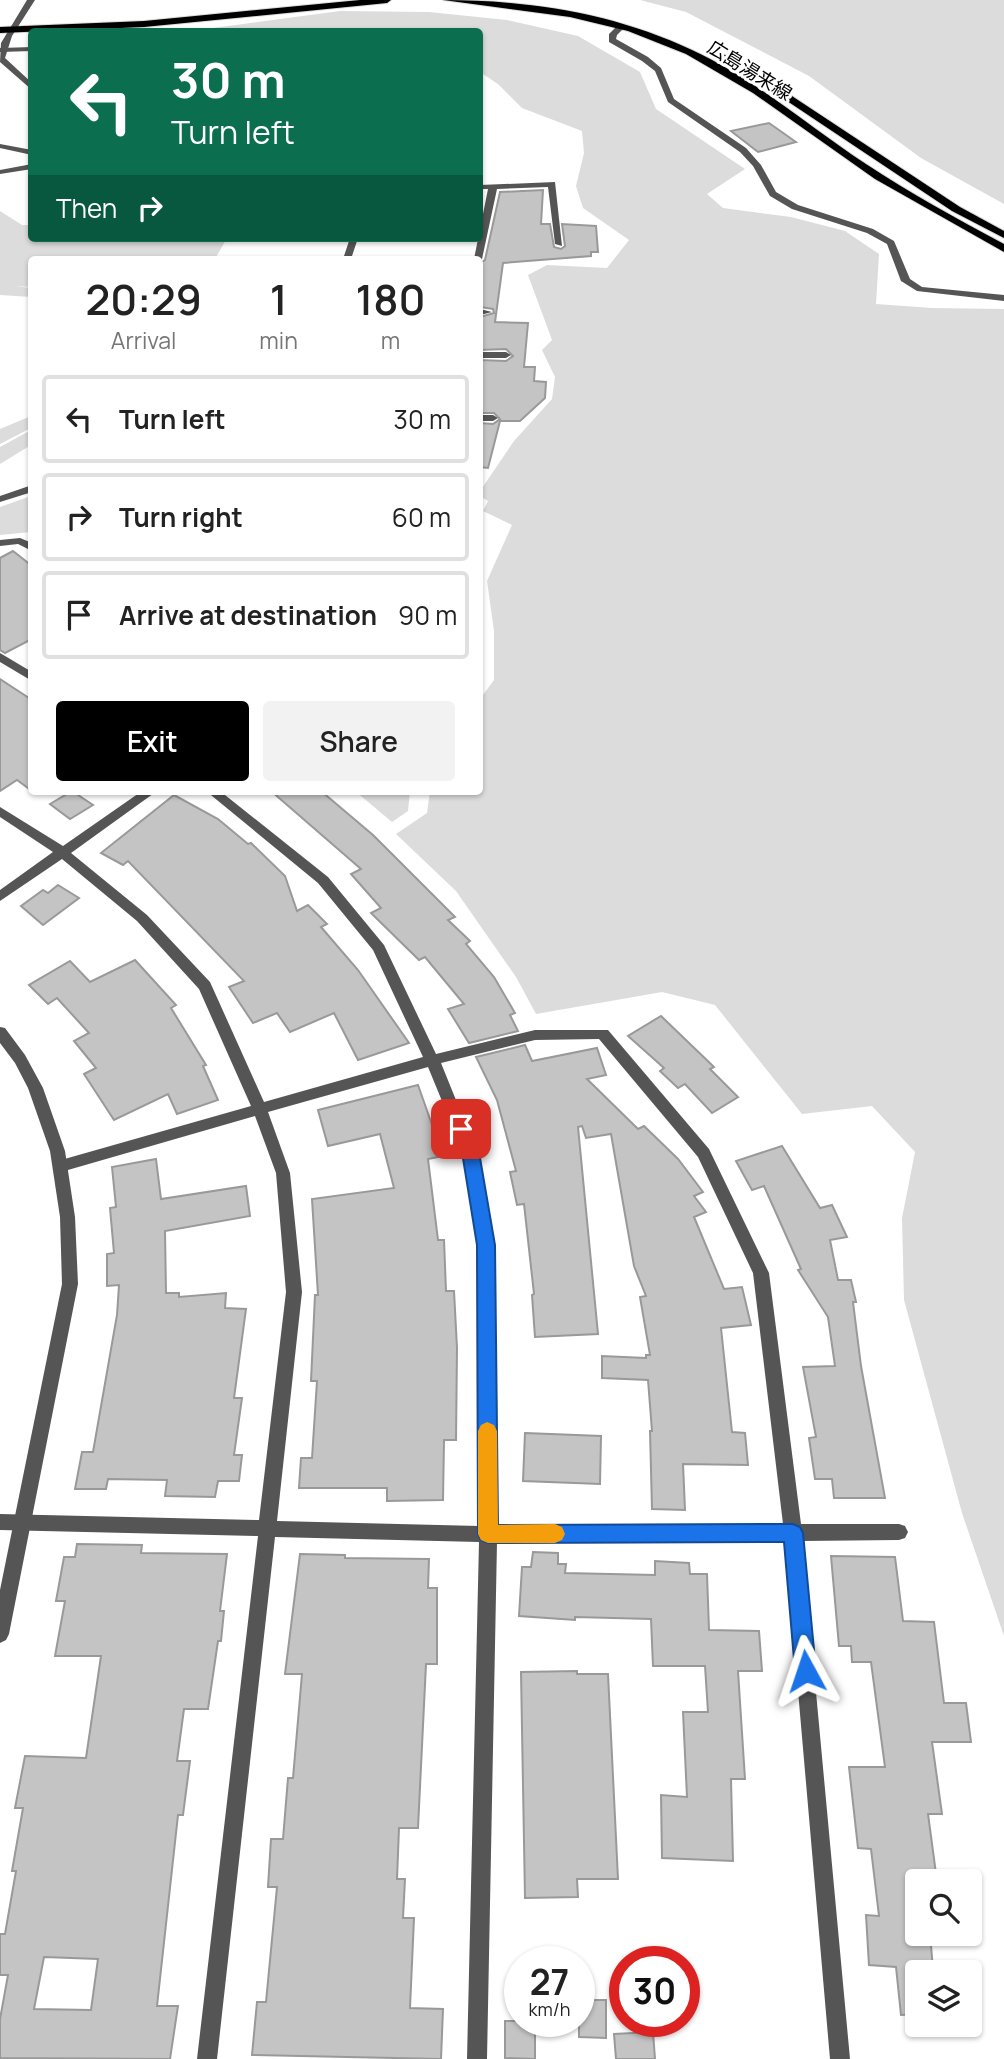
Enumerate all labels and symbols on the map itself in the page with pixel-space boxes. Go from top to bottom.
street label: 広島湯来線 [703,34,797,106]
pin [431,1099,491,1159]
position arrow [769,1634,843,1708]
speed limit sign: 30 [609,1946,700,2037]

